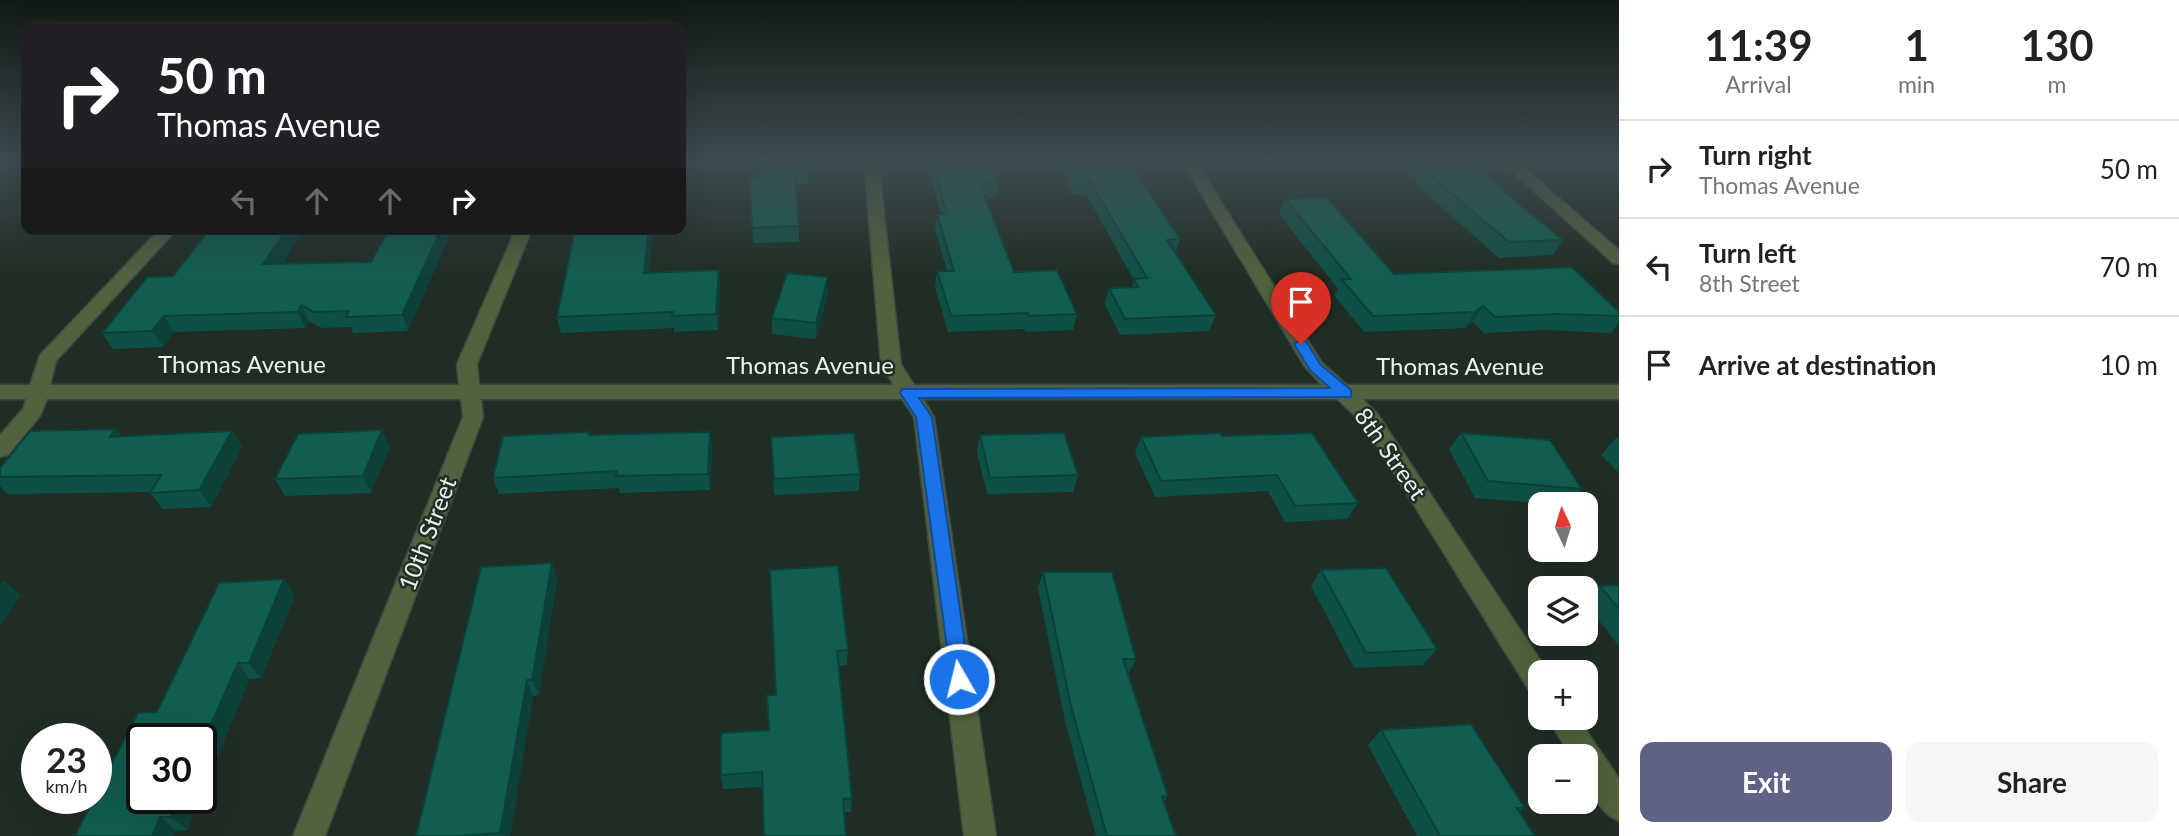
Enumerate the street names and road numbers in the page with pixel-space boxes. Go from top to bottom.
street label: Thomas Avenue [158,349,326,378]
street label: Thomas Avenue [726,350,894,379]
street label: Thomas Avenue [1376,351,1544,380]
street label: 8th Street [1349,402,1434,505]
street label: 10th Street [392,472,462,594]

